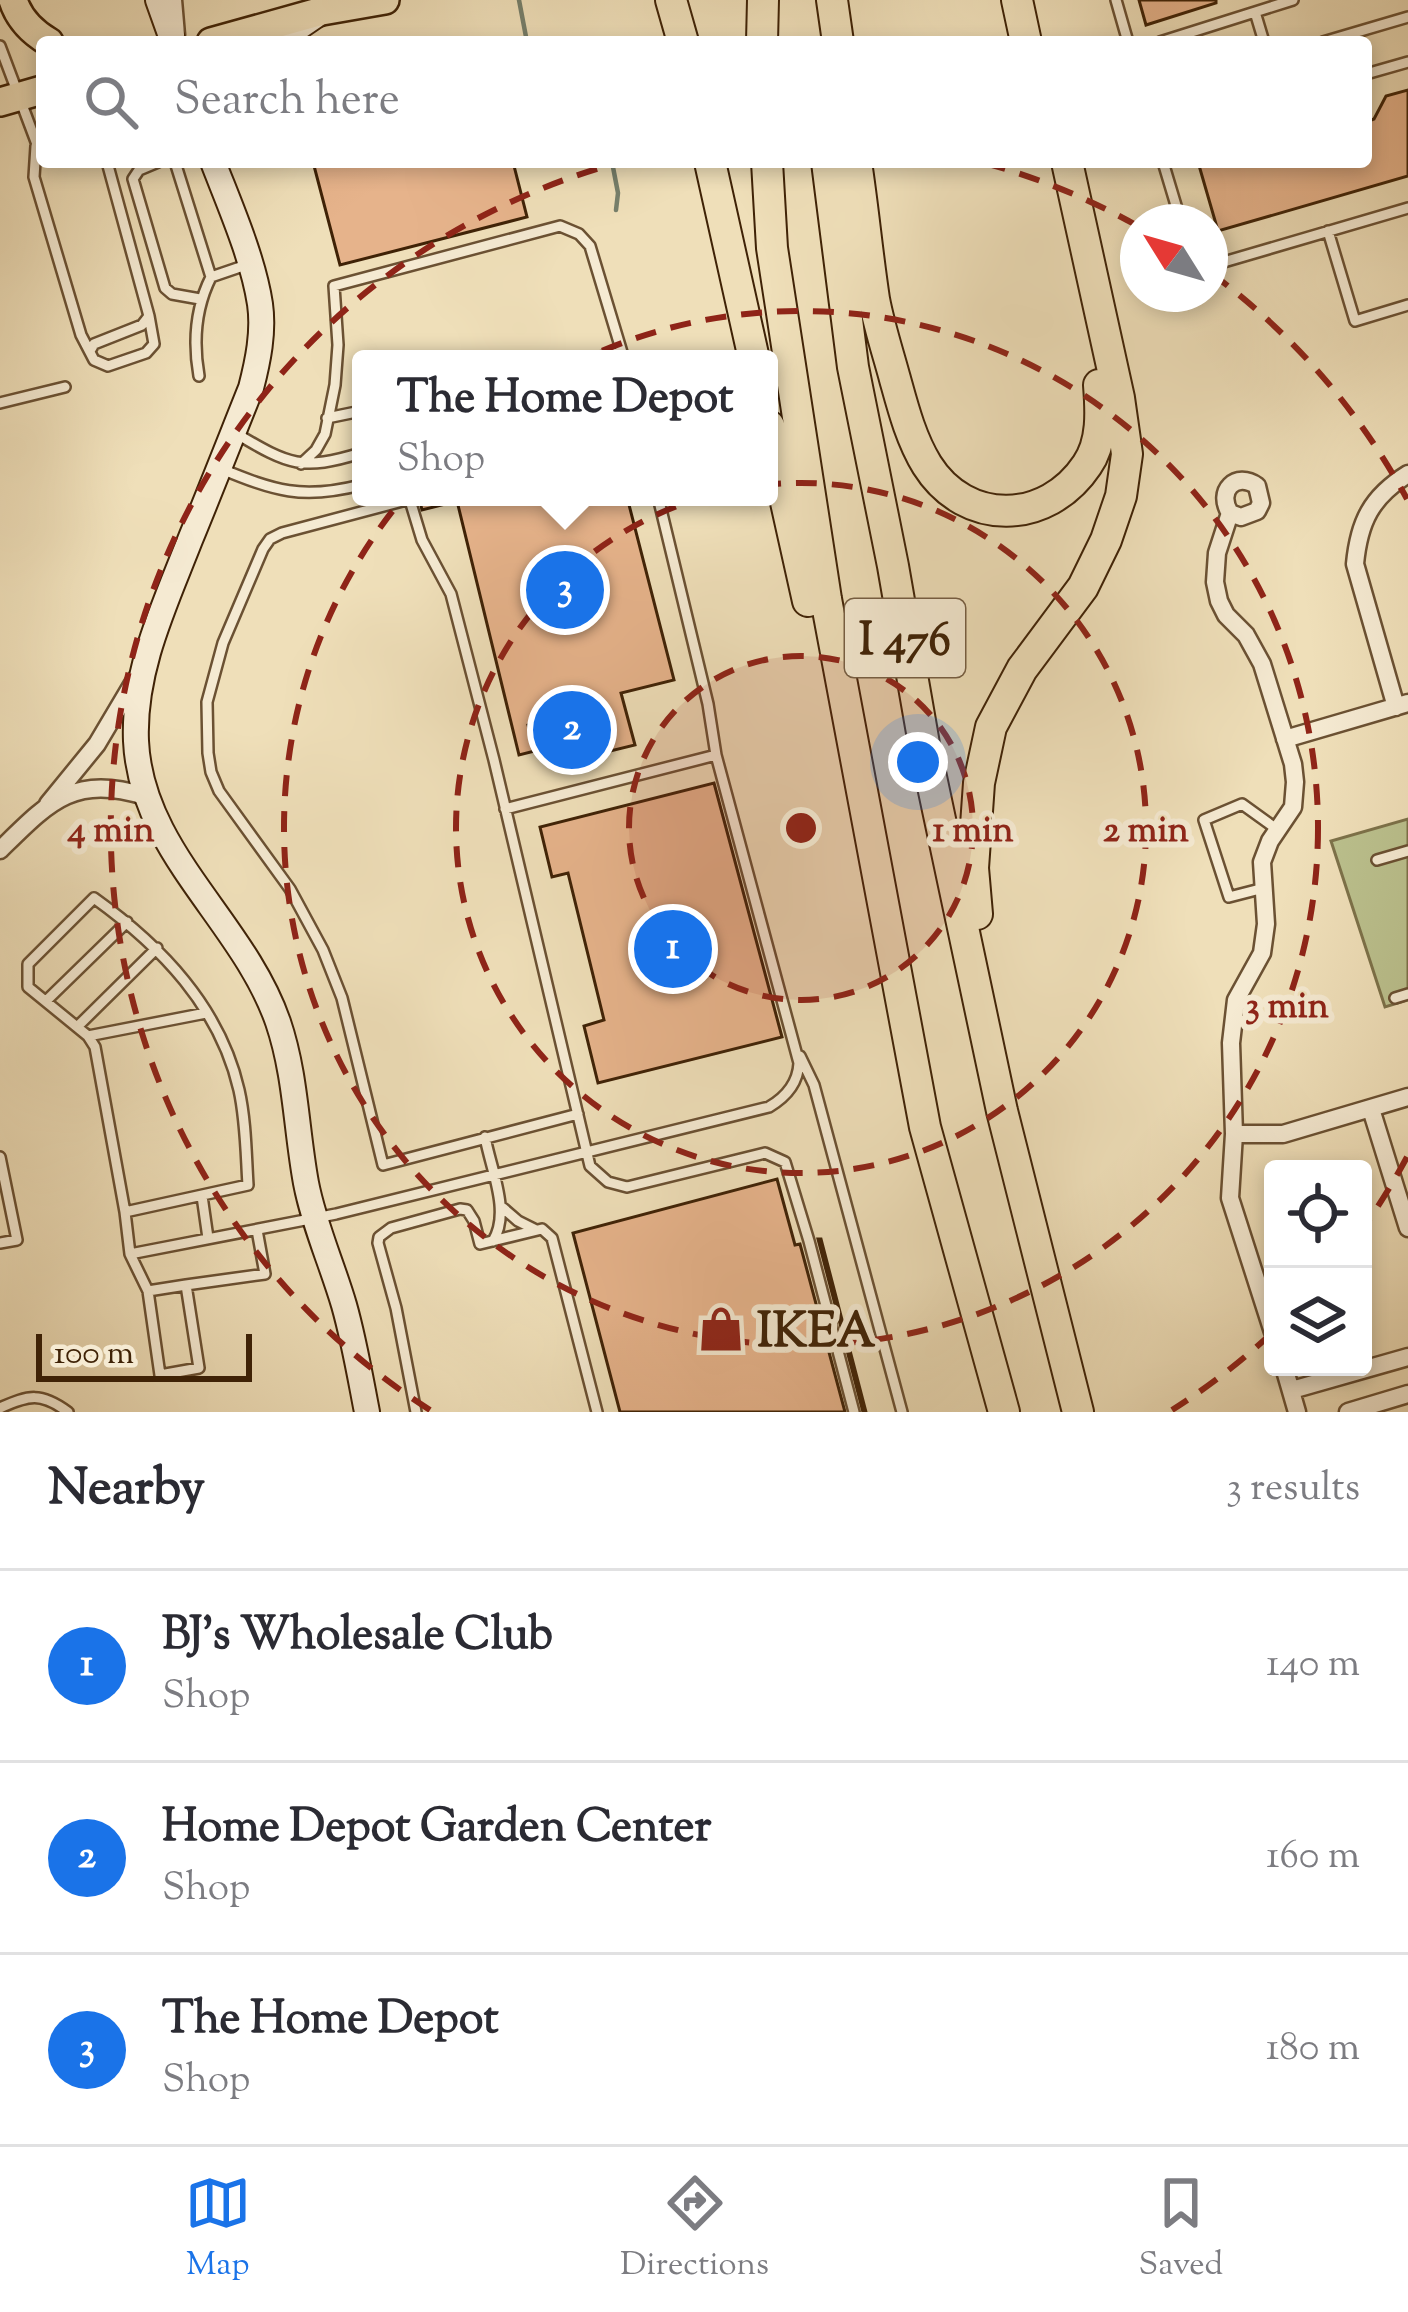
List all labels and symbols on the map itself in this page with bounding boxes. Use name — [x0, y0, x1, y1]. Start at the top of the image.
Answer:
north arrow — [1120, 204, 1228, 312]
pin: 3 — [526, 545, 604, 635]
road number: I 476 — [845, 599, 965, 677]
pin: 2 — [533, 685, 611, 775]
your location — [888, 732, 948, 792]
text: 4 min — [66, 806, 155, 858]
text: 1 min — [932, 806, 1014, 858]
text: 2 min — [1103, 806, 1190, 858]
centre of rings — [780, 807, 822, 849]
pin: 1 — [634, 904, 712, 994]
text: 3 min — [1245, 982, 1329, 1034]
place label: IKEA — [757, 1300, 875, 1369]
shop icon: IKEA — [696, 1304, 746, 1354]
scale bar — [36, 1328, 252, 1381]

